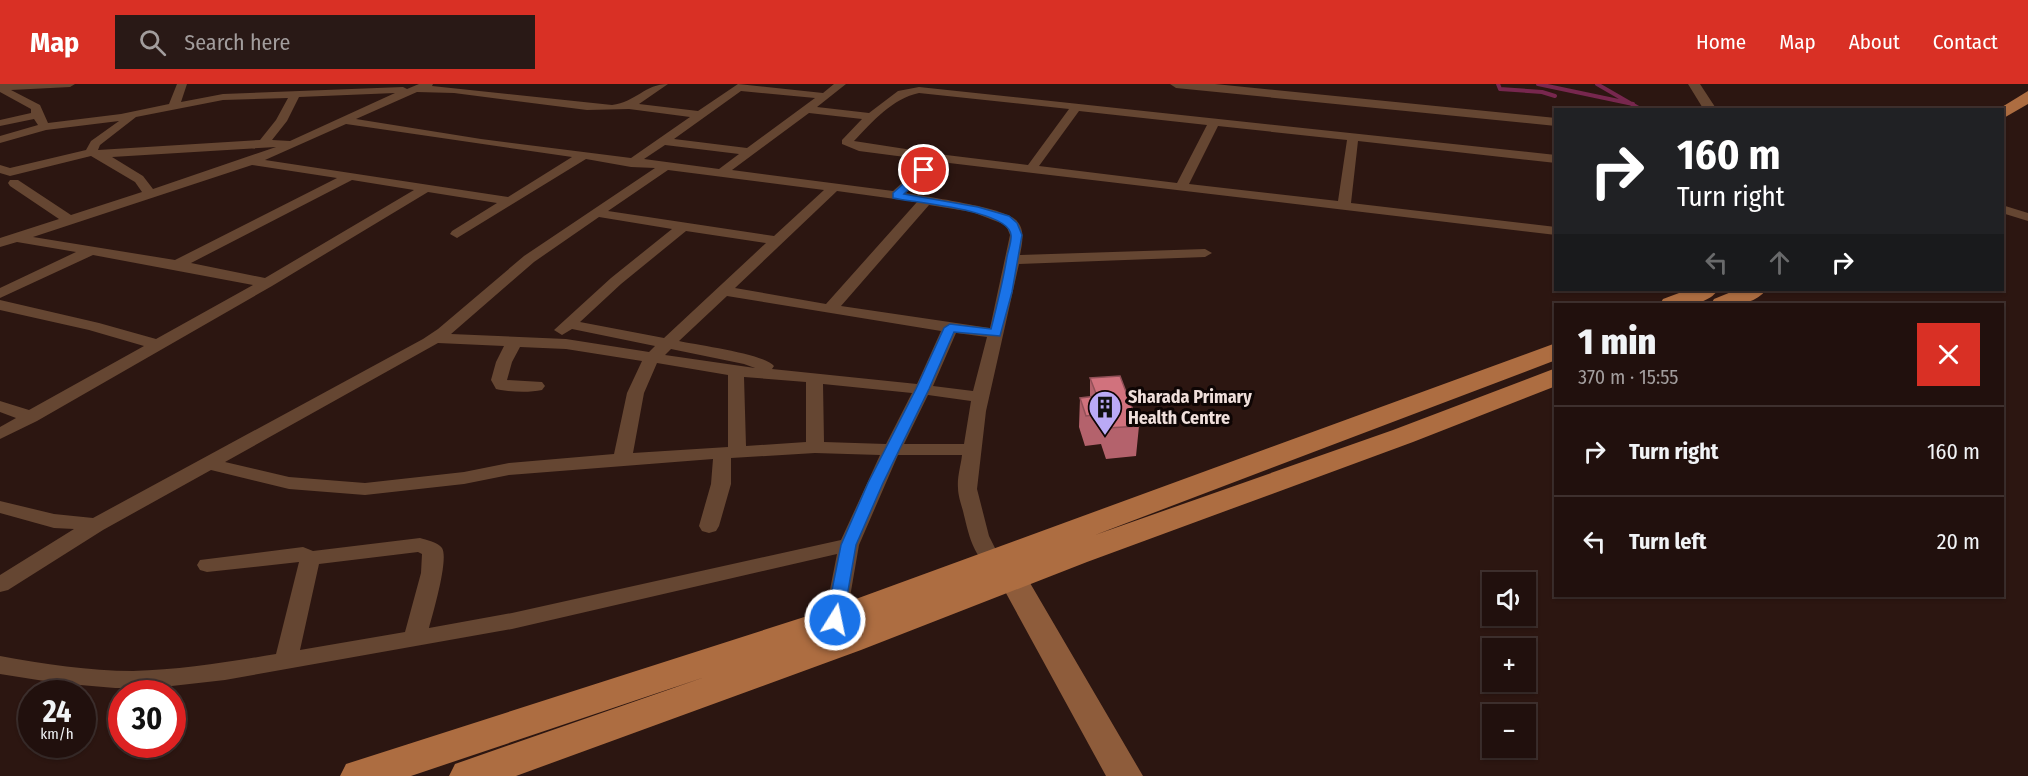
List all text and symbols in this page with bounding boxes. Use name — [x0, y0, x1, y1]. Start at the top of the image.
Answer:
search box — [115, 15, 535, 69]
text: Map — [30, 26, 79, 59]
icon: search — [136, 26, 169, 59]
text: Search here — [184, 29, 290, 56]
text: Home — [1696, 29, 1746, 55]
text: Map — [1779, 29, 1816, 55]
text: About — [1849, 29, 1900, 55]
text: Contact — [1933, 29, 1998, 55]
text: 160 m — [1677, 130, 1780, 180]
icon: right — [1578, 132, 1656, 210]
pin — [898, 144, 949, 195]
icon: arrive — [907, 153, 940, 186]
text: Turn right — [1677, 181, 1785, 213]
icon: left — [1700, 246, 1733, 279]
icon: ahead — [1763, 246, 1796, 279]
icon: right — [1826, 246, 1859, 279]
text: 1 min — [1578, 320, 1656, 364]
button: close — [1917, 323, 1980, 386]
text: 370 m · 15:55 — [1578, 365, 1679, 389]
place label: Sharada Primary Health Centre — [1128, 386, 1252, 429]
building icon: Sharada Primary Health Centre — [1087, 389, 1123, 436]
icon: right — [1578, 435, 1611, 468]
text: Turn right — [1629, 438, 1718, 465]
text: 160 m — [1927, 438, 1980, 465]
icon: left — [1578, 525, 1611, 558]
text: Turn left — [1629, 528, 1707, 555]
text: 20 m — [1937, 528, 1980, 555]
map controls — [1482, 572, 1536, 758]
button: sound — [1482, 572, 1536, 626]
position arrow — [803, 588, 867, 652]
button: + — [1482, 638, 1536, 692]
speed limit sign: 30 — [108, 680, 186, 758]
text: 24 — [43, 694, 71, 730]
button: − — [1482, 704, 1536, 758]
text: km/h — [40, 725, 74, 743]

